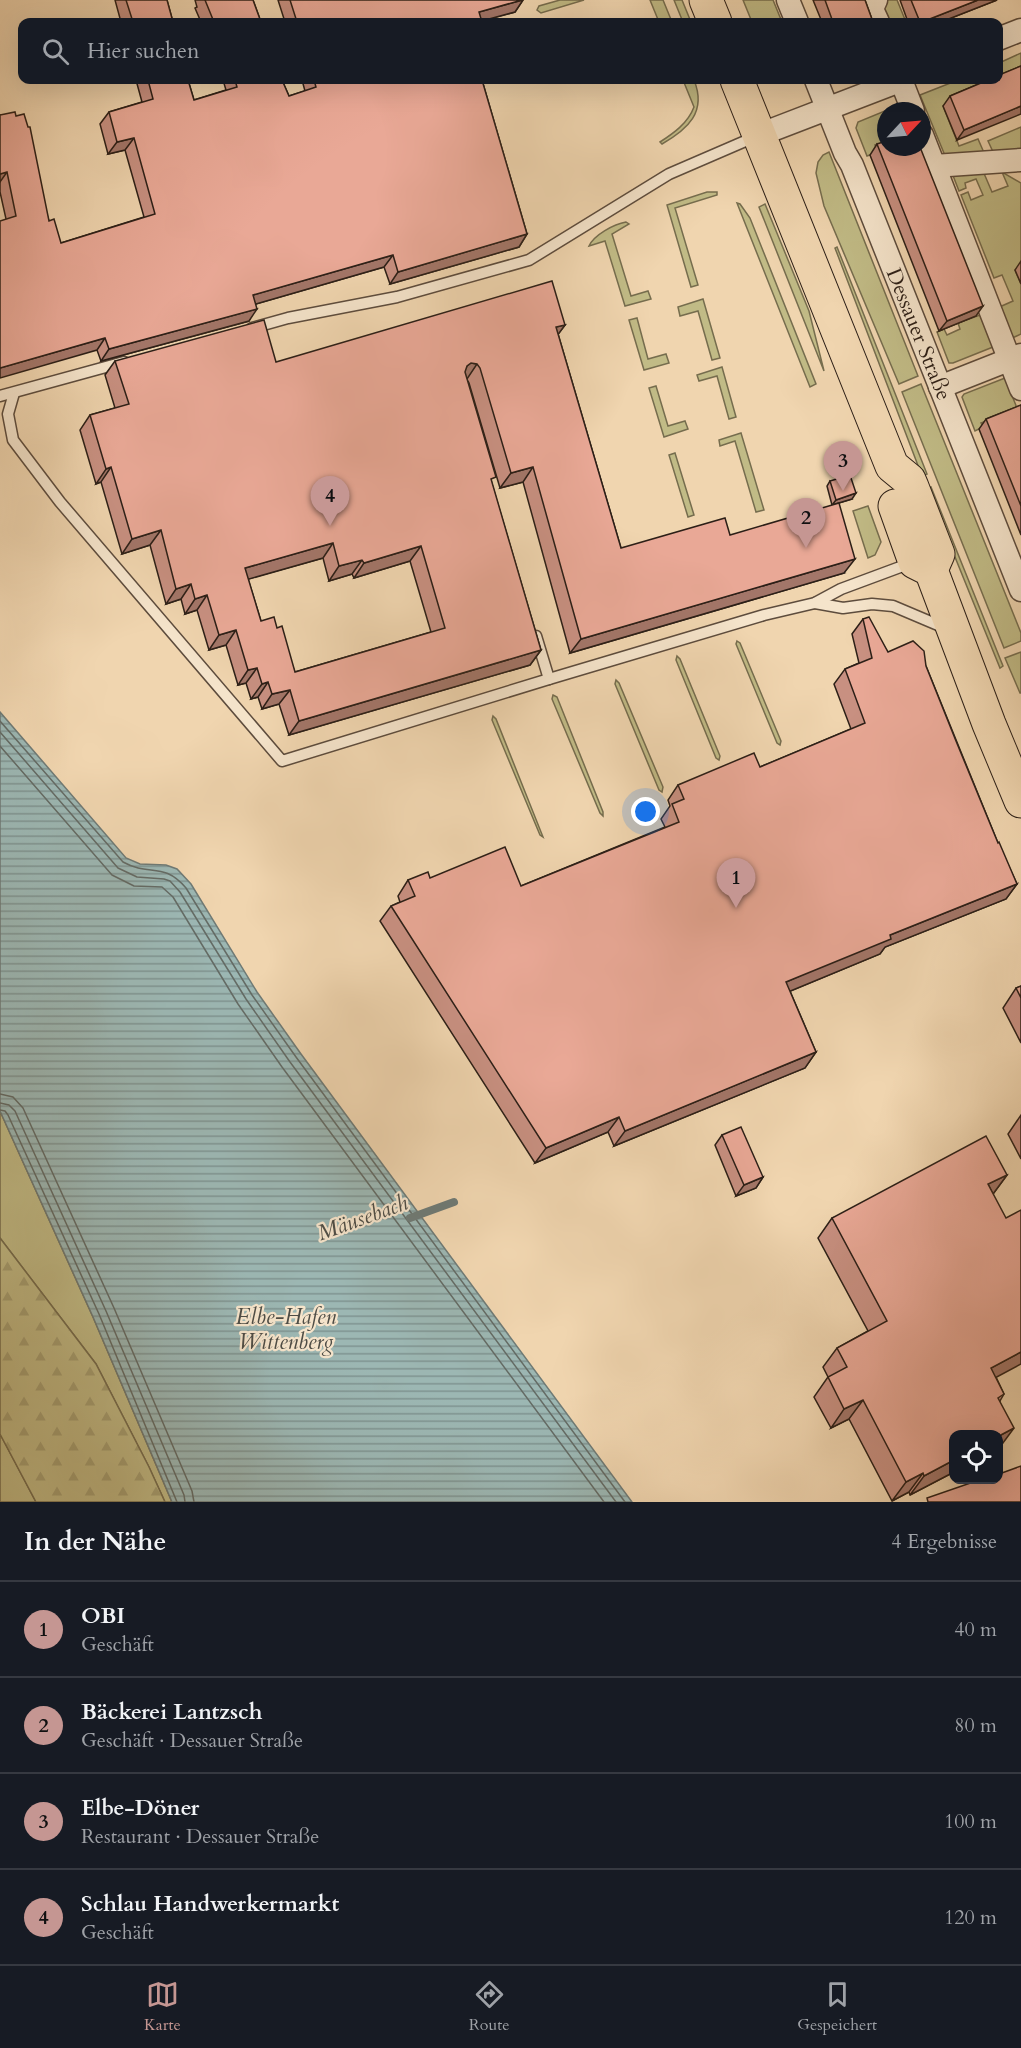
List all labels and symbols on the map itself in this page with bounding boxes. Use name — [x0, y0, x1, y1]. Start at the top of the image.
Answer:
north arrow — [877, 102, 931, 156]
street label: Dessauer Straße — [879, 264, 958, 405]
pin: 3 — [824, 442, 862, 491]
pin: 4 — [310, 476, 350, 526]
pin: 2 — [786, 498, 826, 548]
your location — [631, 797, 660, 826]
pin: 1 — [716, 858, 756, 908]
water label: Mäusebach — [313, 1188, 412, 1248]
water label: Elbe-Hafen Wittenberg — [236, 1302, 337, 1357]

